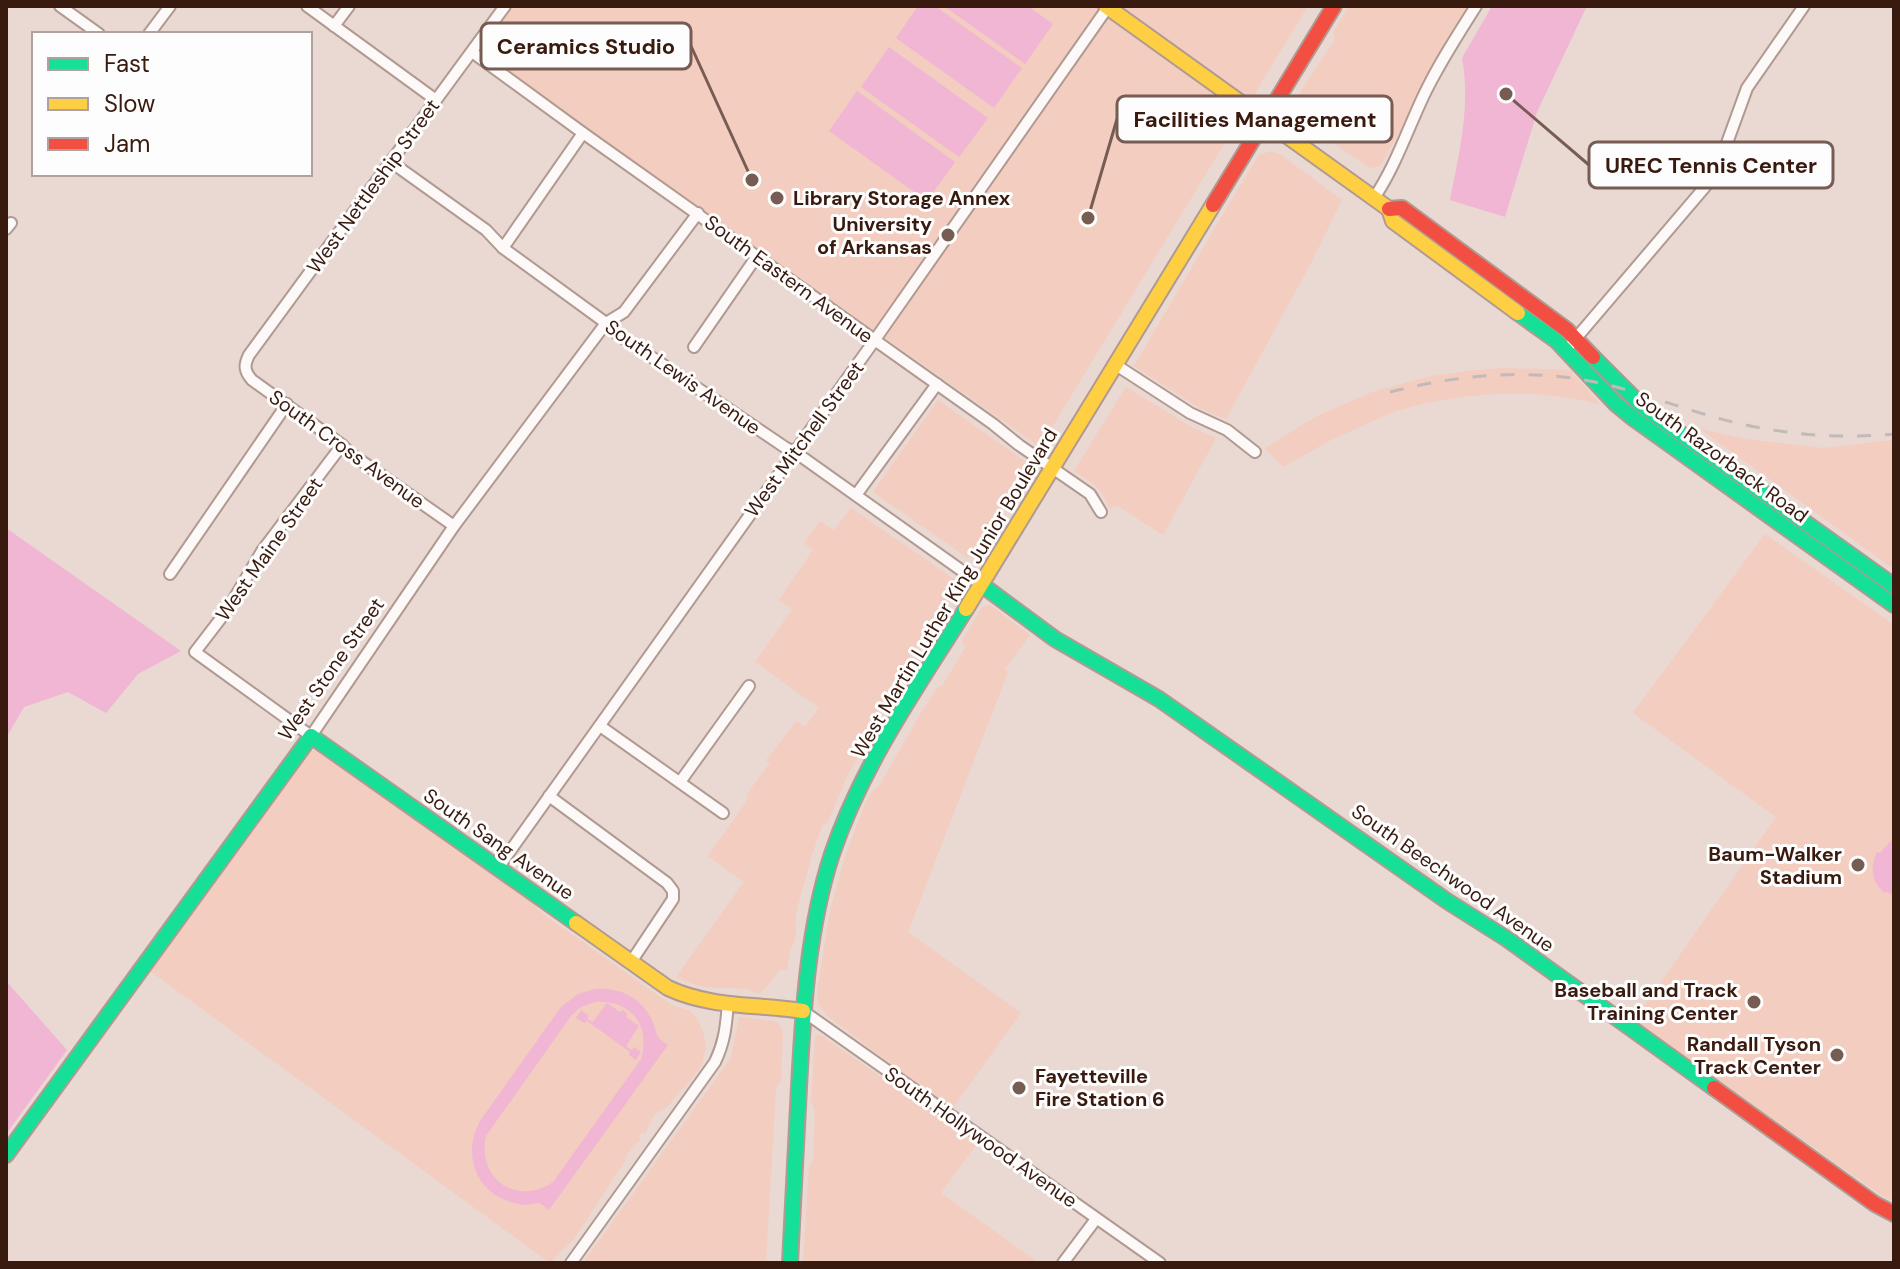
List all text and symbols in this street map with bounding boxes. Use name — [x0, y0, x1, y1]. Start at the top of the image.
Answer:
callout: Ceramics Studio — [481, 23, 691, 69]
legend — [32, 32, 312, 176]
text: Ceramics Studio — [497, 32, 675, 61]
text: Fast — [104, 48, 150, 79]
text: Slow — [104, 88, 155, 119]
street label: West Nettleship Street — [301, 93, 445, 278]
callout: Facilities Management — [1117, 96, 1392, 142]
text: Facilities Management — [1134, 105, 1376, 134]
text: Jam — [104, 128, 150, 159]
callout: UREC Tennis Center — [1589, 142, 1833, 188]
text: UREC Tennis Center — [1605, 151, 1817, 180]
place label: Library Storage Annex — [793, 185, 1011, 211]
marker: Library Storage Annex — [768, 189, 786, 207]
street label: South Eastern Avenue — [699, 209, 879, 349]
place label: University of Arkansas — [817, 211, 932, 260]
marker: University of Arkansas — [939, 226, 957, 244]
street label: South Lewis Avenue — [600, 314, 766, 440]
street label: West Mitchell Street — [739, 356, 870, 522]
street label: South Cross Avenue — [264, 384, 430, 514]
street label: South Razorback Road — [1631, 386, 1813, 528]
street label: West Martin Luther King Junior Boulevard — [845, 423, 1063, 763]
street label: West Maine Street — [210, 472, 328, 626]
street label: West Stone Street — [272, 592, 390, 745]
street label: South Sang Avenue — [419, 782, 579, 906]
street label: South Beechwood Avenue — [1347, 798, 1559, 958]
place label: Baum-Walker Stadium — [1708, 841, 1842, 890]
marker: Baum-Walker Stadium — [1849, 856, 1867, 874]
place label: Baseball and Track Training Center — [1554, 977, 1738, 1026]
marker: Baseball and Track Training Center — [1745, 993, 1763, 1011]
place label: Randall Tyson Track Center — [1687, 1031, 1821, 1080]
marker: Randall Tyson Track Center — [1828, 1046, 1846, 1064]
street label: South Hollywood Avenue — [880, 1061, 1082, 1213]
place label: Fayetteville Fire Station 6 — [1035, 1063, 1165, 1112]
marker: Fayetteville Fire Station 6 — [1010, 1079, 1028, 1097]

